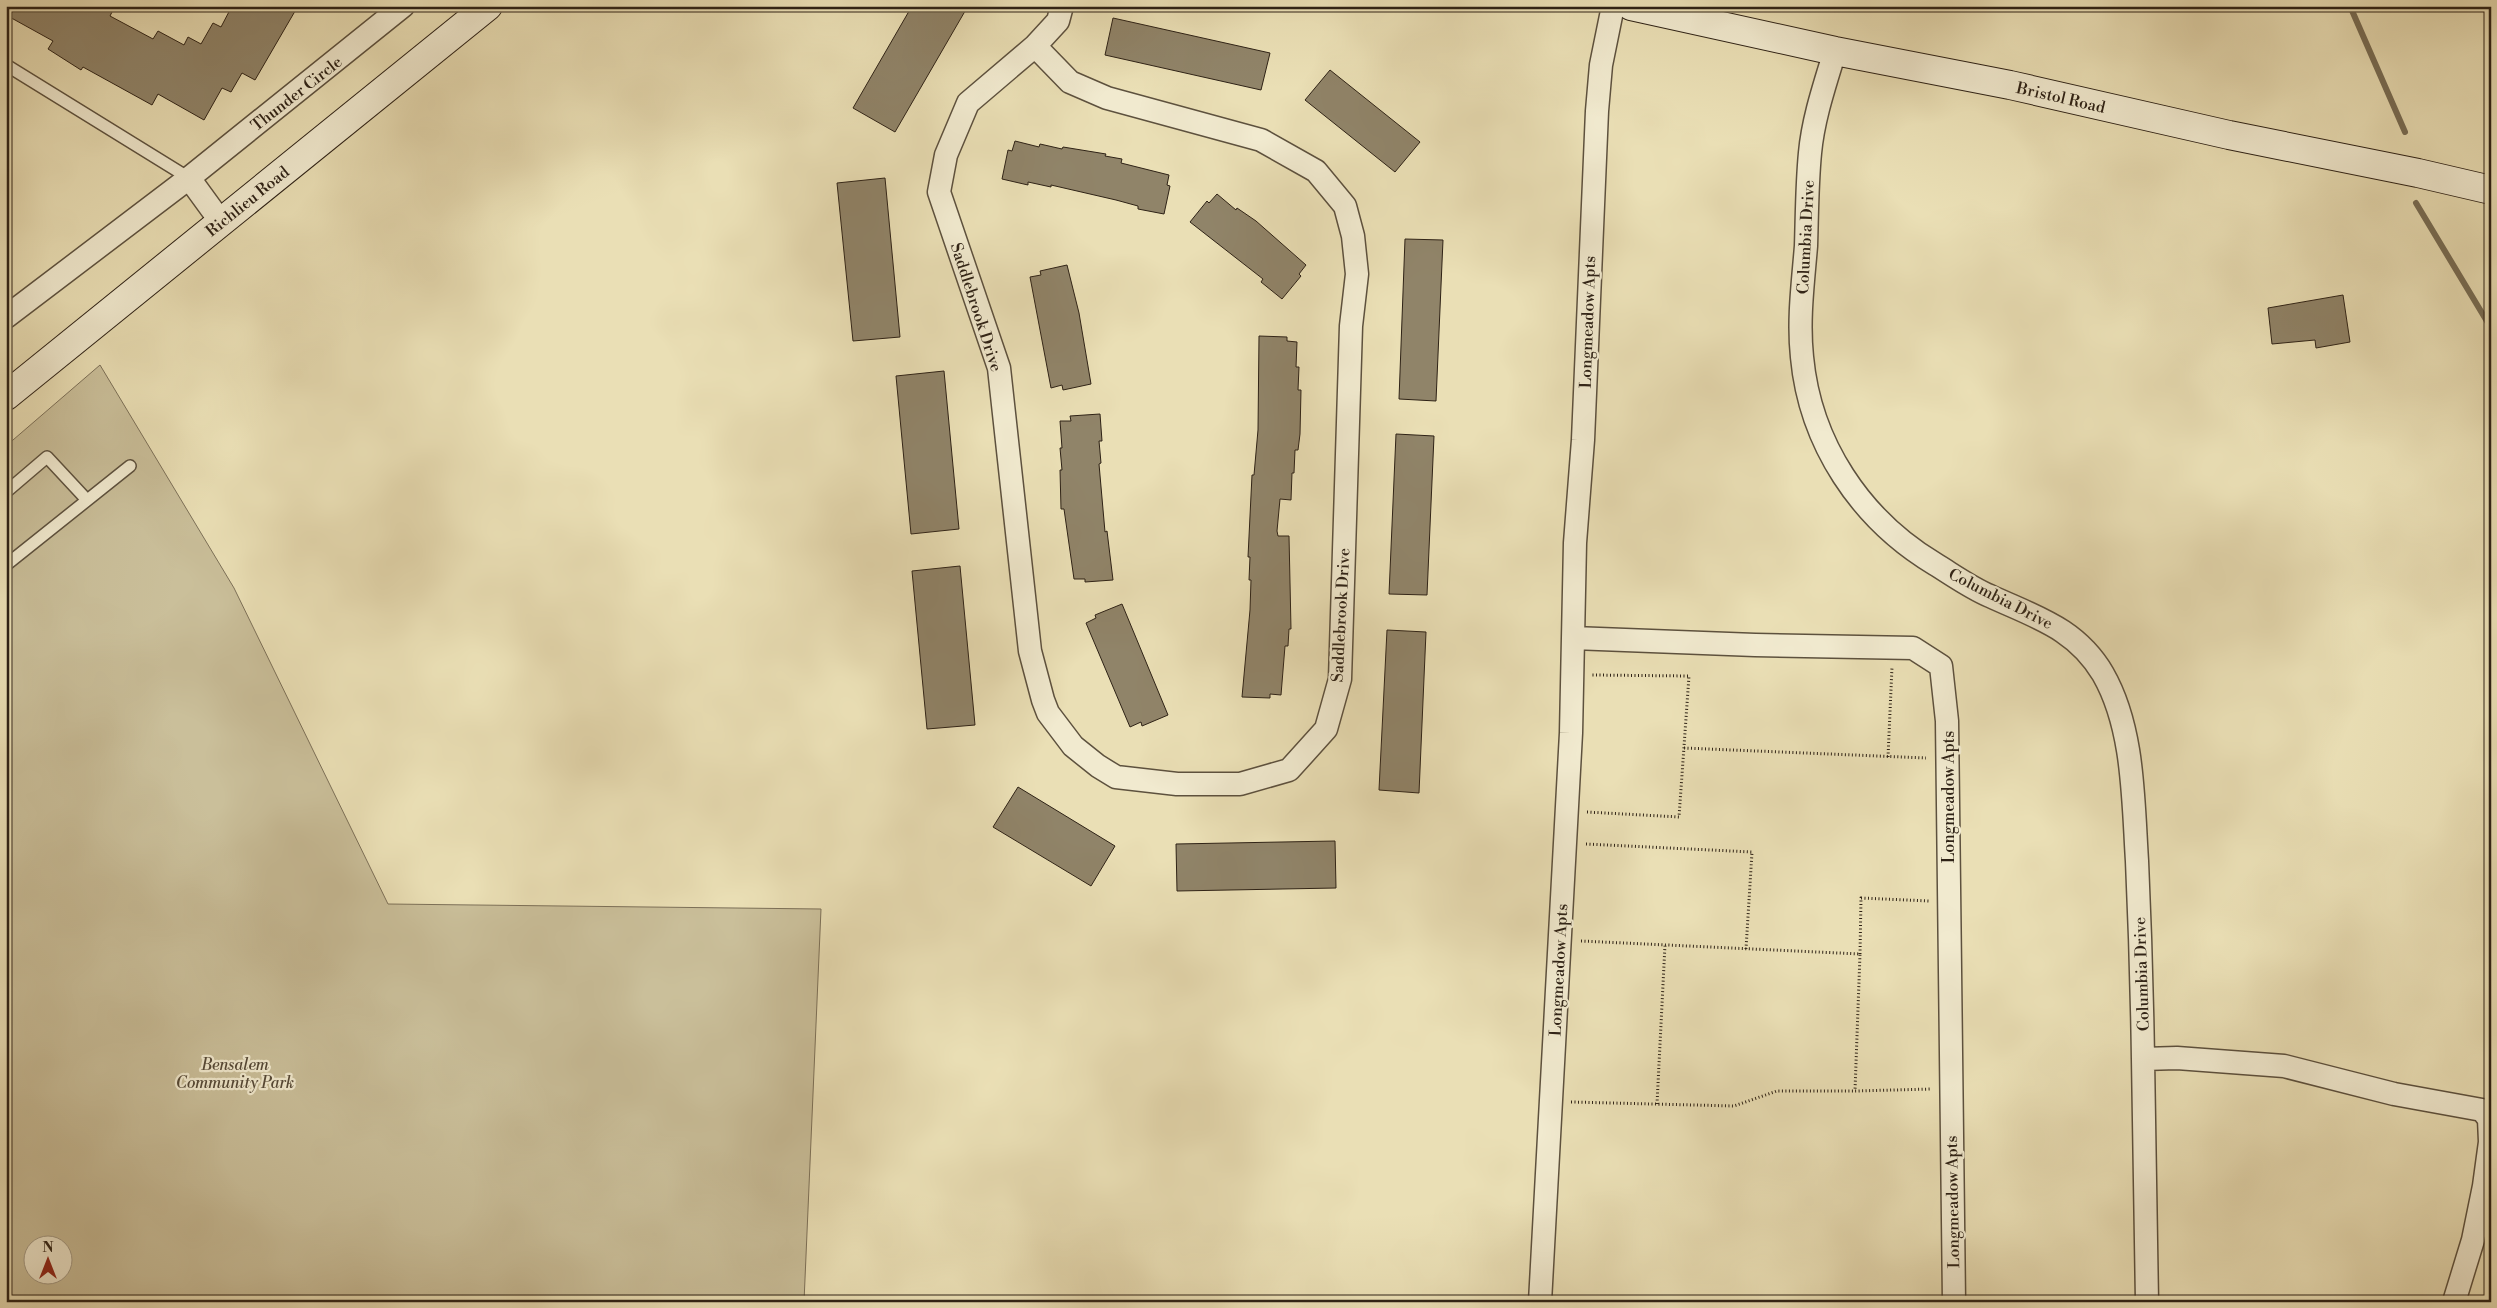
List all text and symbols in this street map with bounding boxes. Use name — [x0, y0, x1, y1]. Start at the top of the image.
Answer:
street label: Thunder Circle — [247, 52, 346, 136]
street label: Bristol Road — [2013, 78, 2107, 118]
street label: Richlieu Road — [202, 162, 293, 241]
street label: Columbia Drive — [1793, 179, 1819, 295]
street label: Saddlebrook Drive — [946, 240, 1006, 374]
street label: Longmeadow Apts — [1576, 255, 1600, 389]
street label: Saddlebrook Drive — [1327, 547, 1355, 683]
street label: Columbia Drive — [1945, 564, 2056, 634]
street label: Longmeadow Apts — [1939, 731, 1959, 863]
street label: Longmeadow Apts — [1546, 903, 1572, 1037]
street label: Columbia Drive — [2130, 916, 2154, 1031]
park label: Bensalem Community Park — [176, 1055, 294, 1093]
street label: Longmeadow Apts — [1942, 1136, 1964, 1268]
north arrow — [22, 1236, 72, 1286]
text: N — [42, 1239, 54, 1257]

